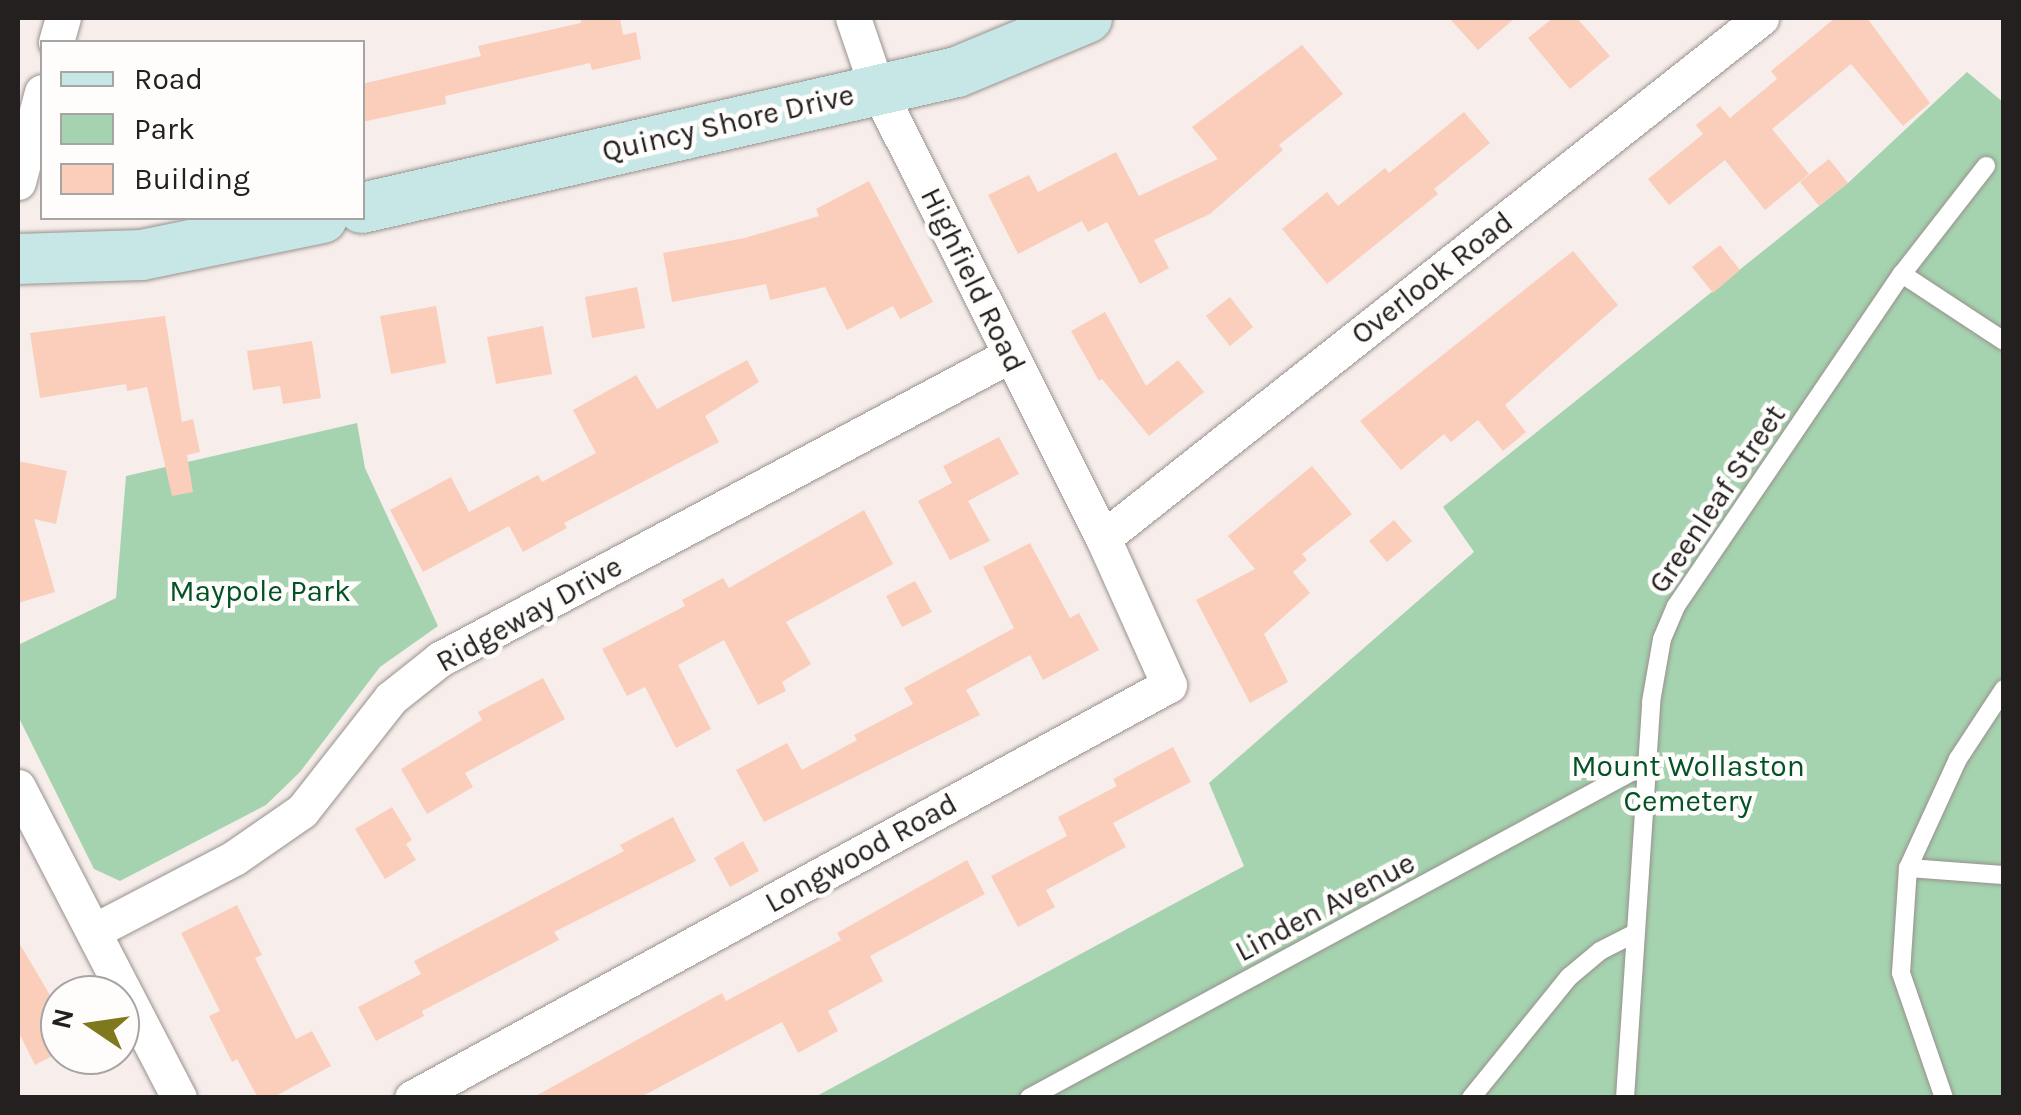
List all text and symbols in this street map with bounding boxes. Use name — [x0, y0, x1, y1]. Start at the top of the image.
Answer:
legend — [40, 40, 365, 220]
text: Road — [134, 61, 203, 97]
street label: Quincy Shore Drive — [599, 77, 857, 169]
text: Park — [134, 111, 195, 147]
text: Building — [134, 161, 250, 197]
street label: Highfield Road — [913, 182, 1033, 378]
street label: Overlook Road — [1344, 204, 1520, 352]
street label: Greenleaf Street — [1641, 398, 1793, 600]
street label: Ridgeway Drive — [430, 548, 628, 680]
park label: Maypole Park — [169, 573, 351, 609]
park label: Mount Wollaston Cemetery — [1571, 748, 1805, 818]
street label: Longwood Road — [759, 785, 963, 921]
street label: Linden Avenue — [1229, 845, 1421, 969]
north arrow — [40, 975, 140, 1075]
text: N — [44, 1005, 81, 1032]

